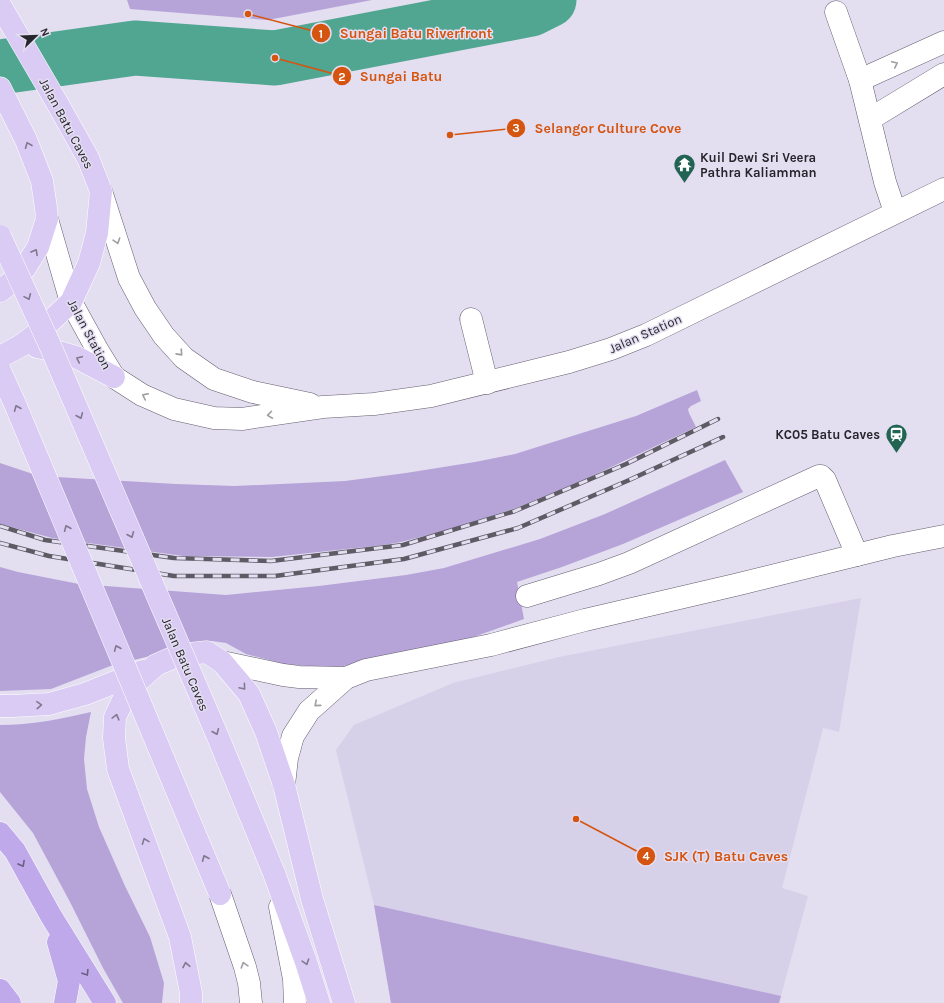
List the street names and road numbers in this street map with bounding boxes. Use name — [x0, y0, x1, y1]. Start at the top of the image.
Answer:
street label: Jalan Batu Caves — [36, 75, 97, 171]
street label: Jalan Station — [65, 296, 114, 372]
street label: Jalan Station — [607, 311, 684, 356]
street label: Jalan Batu Caves — [159, 615, 212, 713]

